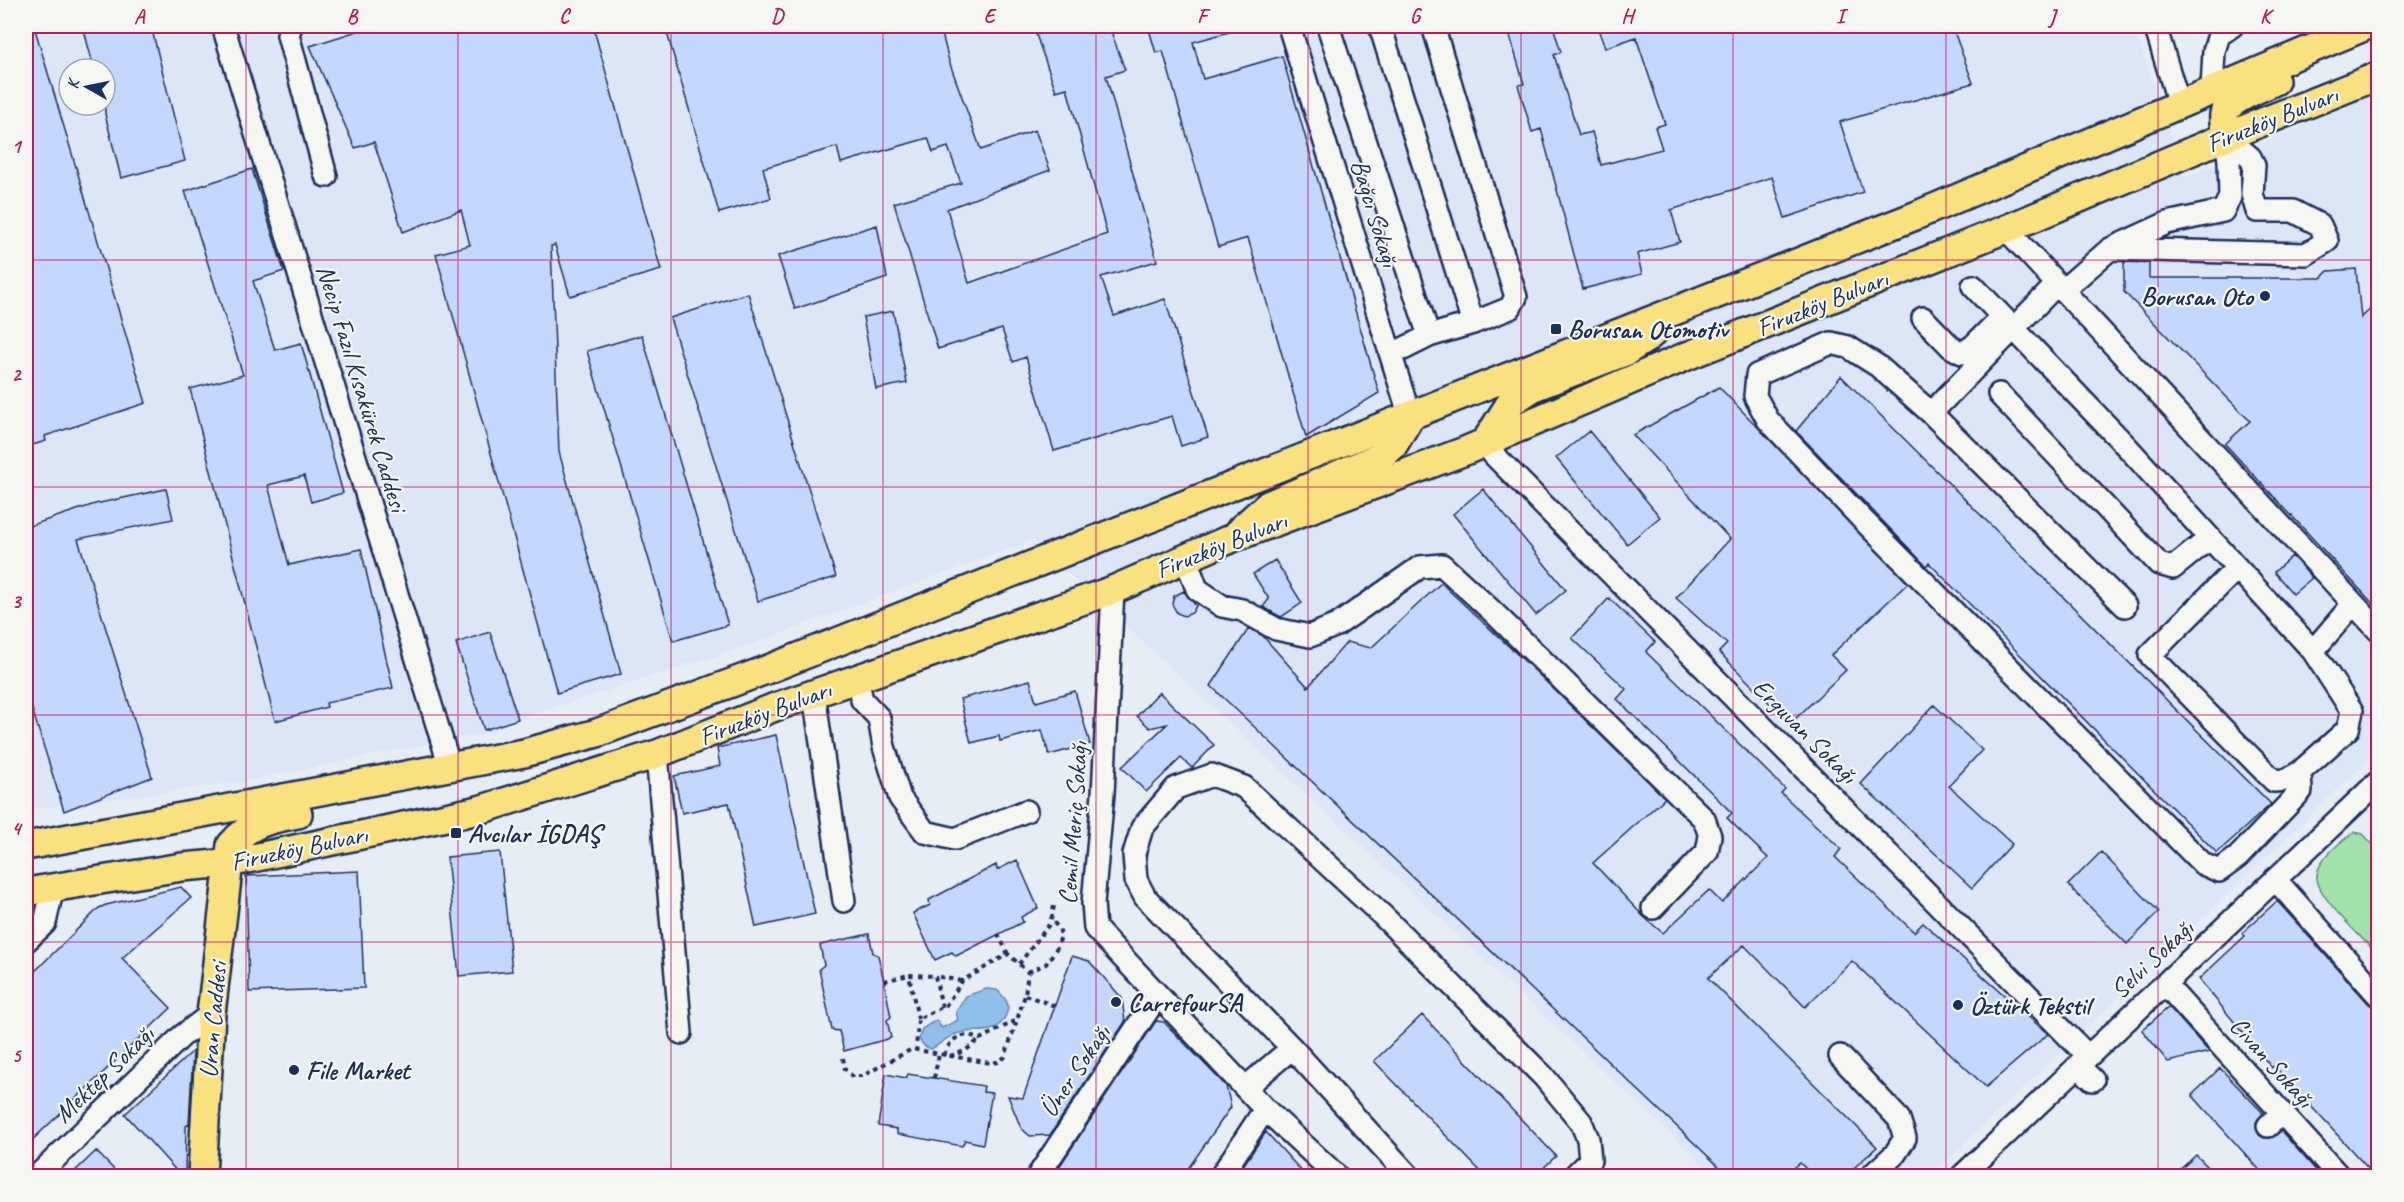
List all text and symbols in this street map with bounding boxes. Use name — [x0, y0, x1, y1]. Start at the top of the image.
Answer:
text: A — [134, 4, 146, 29]
text: B — [347, 4, 359, 29]
text: C — [559, 4, 571, 29]
text: D — [771, 4, 785, 29]
text: E — [984, 4, 998, 29]
text: F — [1197, 4, 1211, 29]
text: G — [1410, 4, 1423, 29]
text: H — [1621, 4, 1636, 29]
text: I — [1836, 4, 1849, 29]
text: J — [2047, 4, 2059, 29]
text: K — [2260, 4, 2274, 29]
north arrow — [57, 57, 117, 117]
text: K — [63, 75, 84, 90]
street label: Firuzköy Bulvarı — [2202, 77, 2344, 160]
text: 1 — [12, 134, 23, 159]
street label: Bağcı Sokağı — [1343, 156, 1407, 272]
street label: Necip Fazıl Kısakürek Caddesi — [309, 261, 416, 518]
street label: Firuzköy Bulvarı — [1752, 261, 1894, 344]
place label: Borusan Oto — [2141, 280, 2255, 313]
marker: Borusan Oto — [2258, 289, 2272, 303]
place label: Borusan Otomotiv — [1568, 313, 1730, 346]
marker: Borusan Otomotiv — [1549, 322, 1563, 336]
text: 2 — [12, 362, 23, 387]
street label: Firuzköy Bulvarı — [1151, 503, 1293, 586]
text: 3 — [12, 589, 23, 614]
street label: Erguvan Sokağı — [1745, 671, 1865, 791]
street label: Firuzköy Bulvarı — [694, 672, 837, 753]
street label: Cemil Meriç Sokağı — [1051, 739, 1095, 906]
text: 4 — [12, 816, 24, 841]
street label: Firuzköy Bulvarı — [228, 817, 371, 879]
place label: Avcılar İGDAŞ — [468, 817, 606, 850]
marker: Avcılar İGDAŞ — [449, 826, 463, 840]
street label: Selvi Sokağı — [2104, 911, 2201, 1006]
street label: Uran Caddesi — [191, 957, 235, 1080]
place label: CarrefourSA — [1128, 986, 1243, 1019]
place label: Öztürk Tekstil — [1970, 989, 2095, 1022]
marker: CarrefourSA — [1109, 995, 1123, 1009]
marker: Öztürk Tekstil — [1951, 998, 1965, 1012]
street label: Civan Sokağı — [2223, 1010, 2322, 1115]
street label: Mektep Sokağı — [47, 1017, 162, 1130]
street label: Üner Sokağı — [1032, 1018, 1119, 1123]
text: 5 — [12, 1043, 23, 1068]
place label: File Market — [306, 1054, 412, 1087]
marker: File Market — [287, 1063, 301, 1077]

